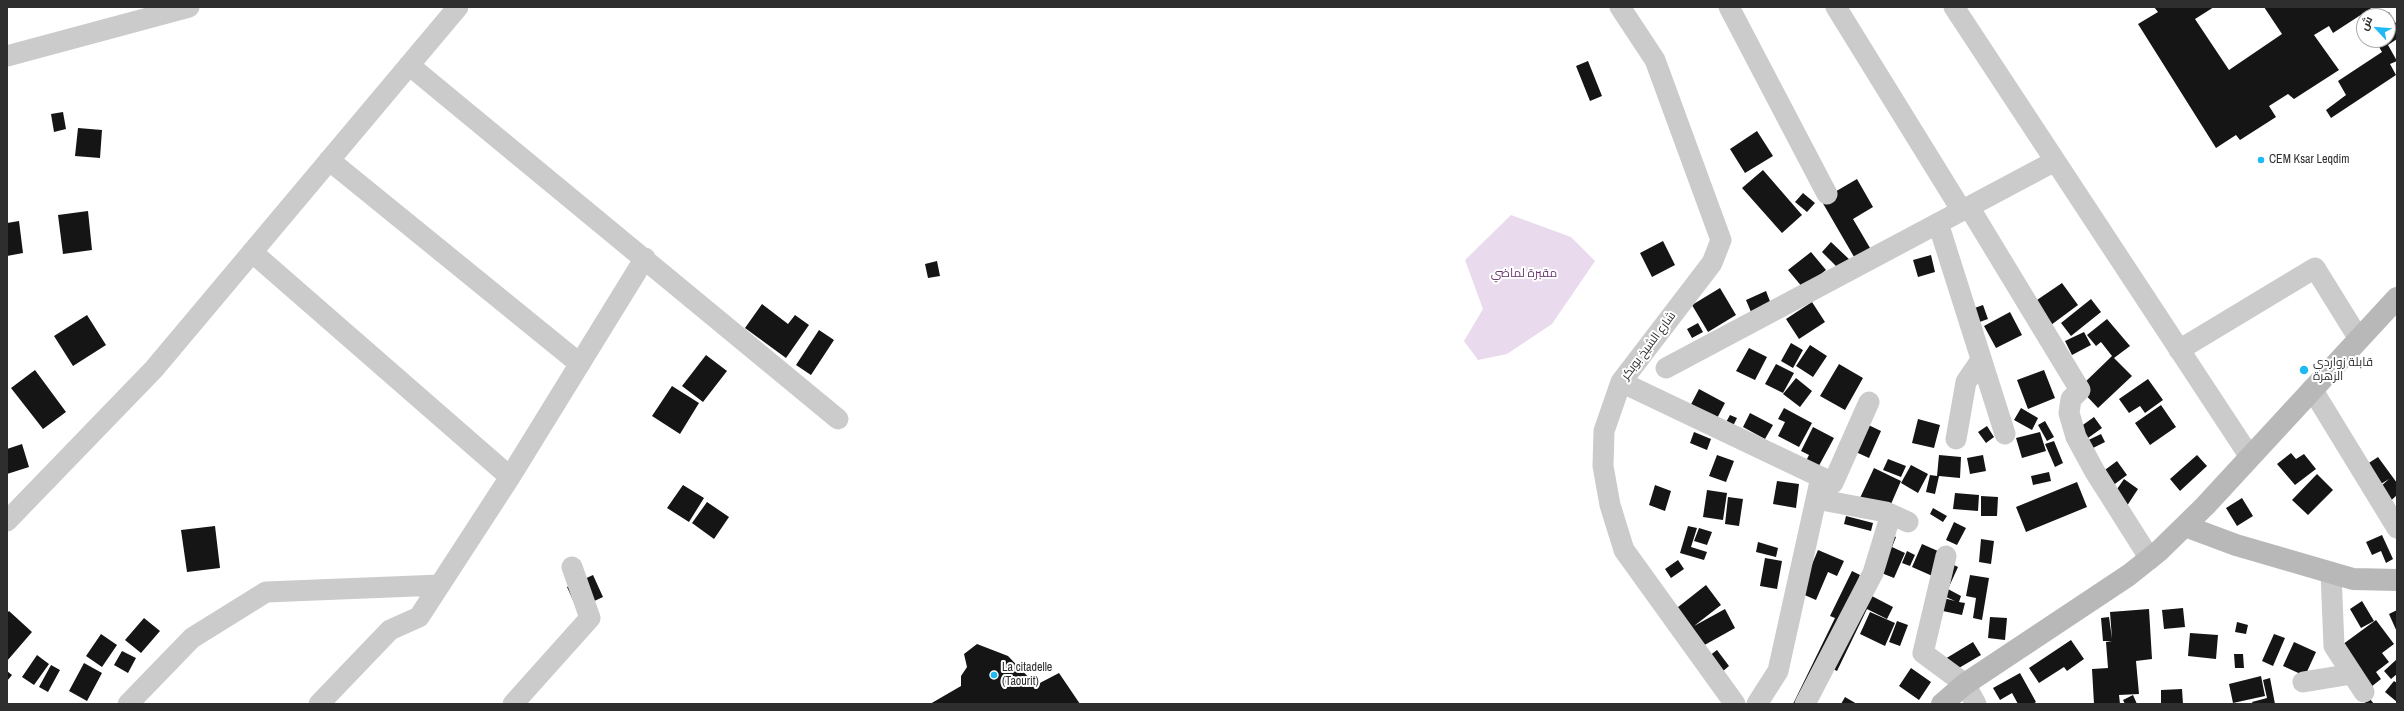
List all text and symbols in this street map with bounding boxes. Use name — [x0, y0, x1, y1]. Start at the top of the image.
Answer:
north arrow — [2356, 8, 2396, 48]
text: ش — [2357, 14, 2376, 33]
place label: CEM Ksar Leqdim — [2269, 153, 2349, 167]
marker: CEM Ksar Leqdim — [2256, 155, 2266, 165]
park label: مقبرة لماضي — [1491, 267, 1557, 281]
street label: شارع الشيخ بوبكر — [1619, 309, 1679, 383]
place label: قابلة زواردي الزهرة — [2313, 356, 2373, 384]
marker: قابلة زواردي الزهرة — [2298, 364, 2310, 376]
place label: La citadelle (Taourit) — [1002, 661, 1052, 689]
marker: La citadelle (Taourit) — [989, 670, 999, 680]

